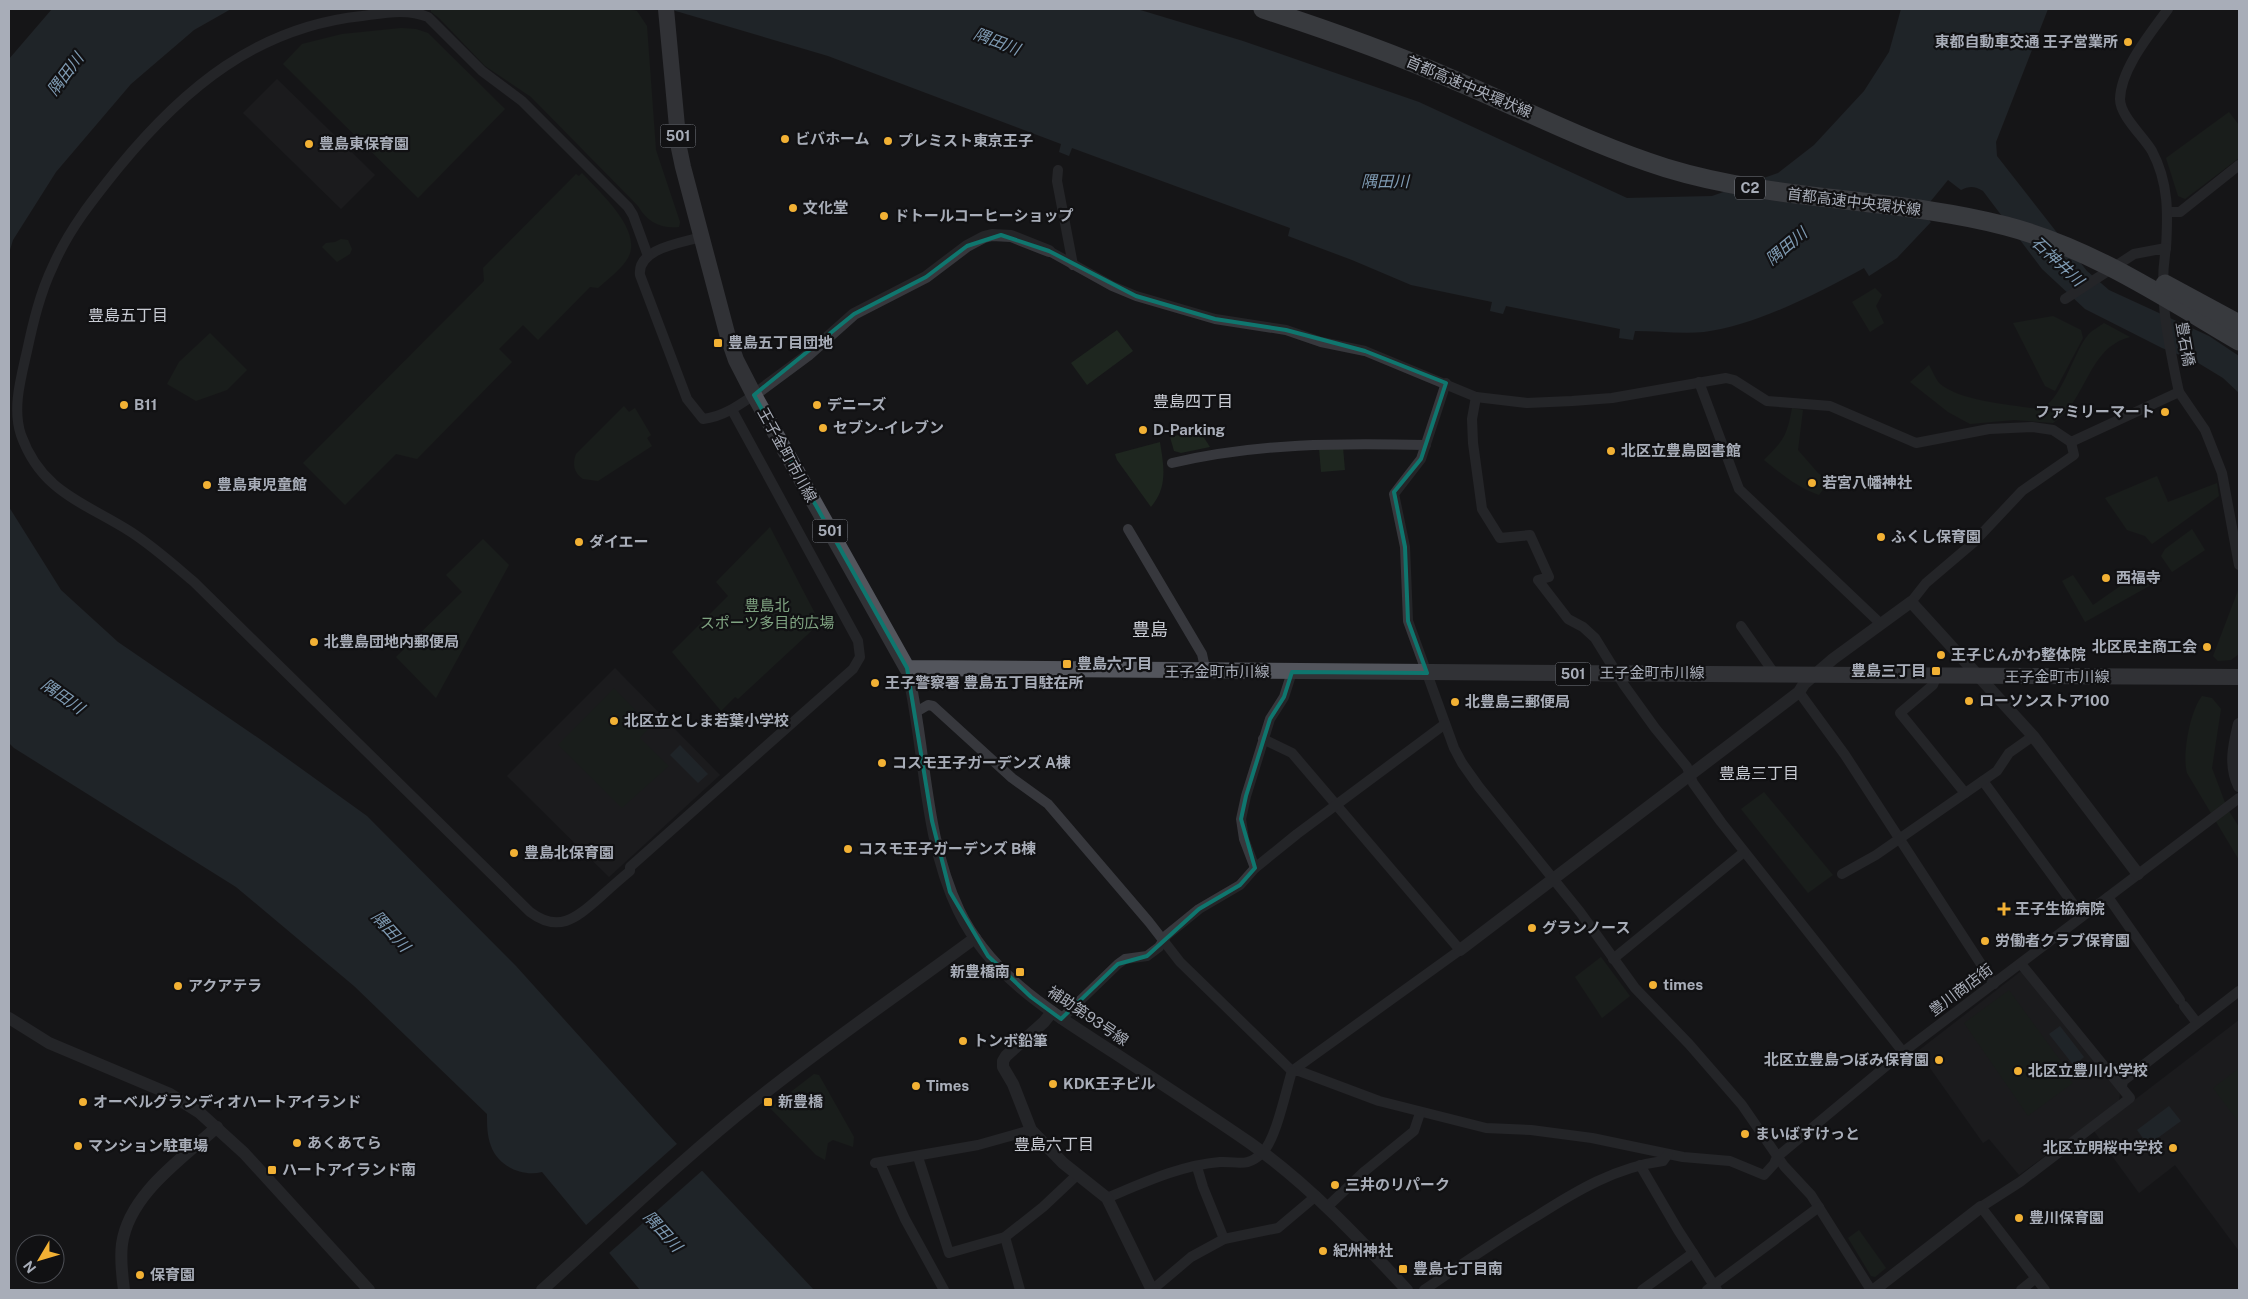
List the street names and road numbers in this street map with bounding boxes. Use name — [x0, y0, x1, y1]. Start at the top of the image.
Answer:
street label: 首都高速中央環状線 — [1404, 52, 1535, 121]
road number: 501 — [660, 124, 696, 148]
road number: C2 — [1735, 177, 1765, 200]
street label: 首都高速中央環状線 — [1786, 185, 1922, 218]
street label: 豊石橋 — [2173, 320, 2198, 368]
street label: 王子金町市川線 — [755, 405, 820, 505]
road number: 501 — [812, 520, 848, 542]
road number: 501 — [1556, 662, 1590, 686]
street label: 王子金町市川線 — [1164, 663, 1270, 680]
street label: 王子金町市川線 — [1599, 664, 1705, 681]
street label: 王子金町市川線 — [2004, 668, 2110, 685]
street label: 豊川商店街 — [1926, 960, 1996, 1019]
street label: 補助第93号線 — [1045, 982, 1132, 1049]

